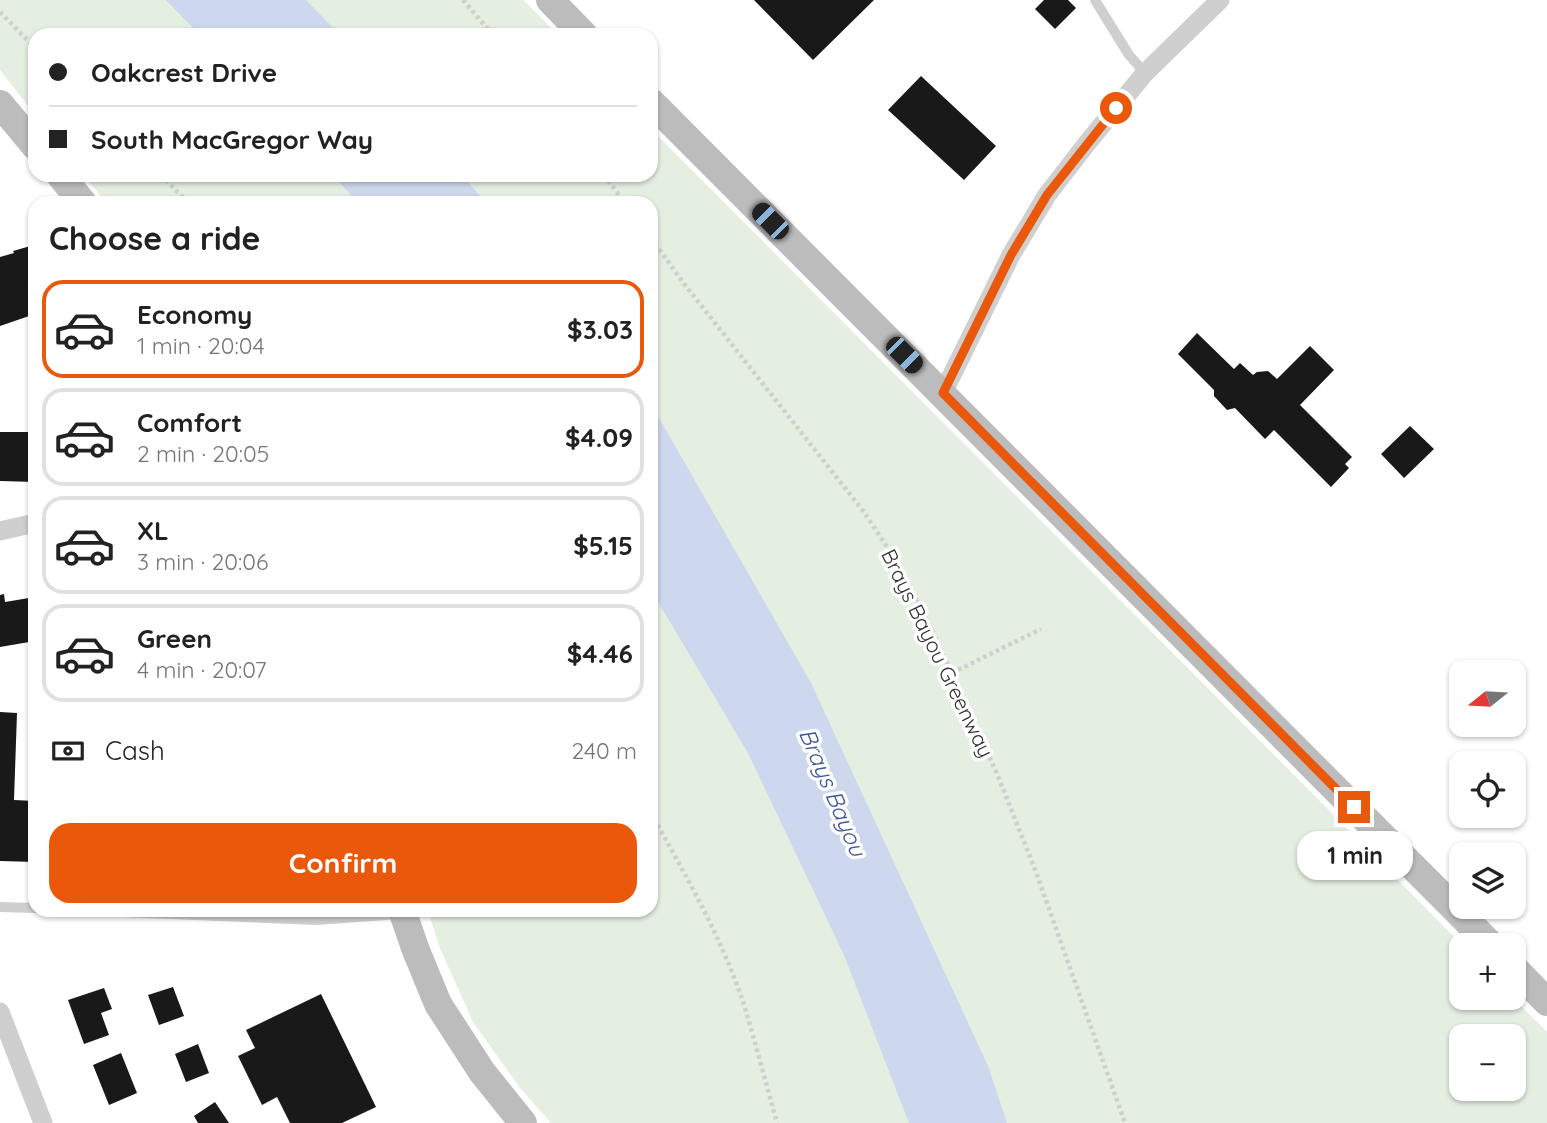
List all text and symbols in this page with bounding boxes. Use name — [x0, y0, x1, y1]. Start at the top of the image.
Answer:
text: Oakcrest Drive — [91, 56, 277, 89]
route start — [1100, 92, 1132, 124]
text: South MacGregor Way — [91, 123, 373, 156]
car — [748, 199, 793, 243]
text: Choose a ride — [49, 218, 261, 258]
icon: car — [53, 298, 116, 361]
text: Economy — [137, 298, 252, 331]
text: $3.03 — [567, 313, 633, 346]
text: 1 min · 20:04 — [137, 331, 265, 360]
car — [882, 333, 927, 377]
icon: car — [53, 406, 116, 469]
text: Comfort — [137, 406, 242, 439]
text: $4.09 — [565, 421, 633, 454]
text: 2 min · 20:05 — [137, 439, 269, 468]
icon: car — [53, 514, 116, 577]
text: XL — [137, 514, 169, 547]
text: $5.15 — [573, 529, 633, 562]
street label: Brays Bayou Greenway — [876, 545, 1000, 761]
text: 3 min · 20:06 — [137, 547, 268, 576]
icon: car — [53, 622, 116, 685]
text: Green — [137, 622, 212, 655]
text: $4.46 — [567, 637, 633, 670]
text: 4 min · 20:07 — [137, 655, 267, 684]
north arrow — [1449, 660, 1526, 737]
map controls — [1449, 660, 1526, 1101]
water label: Brays Bayou — [793, 724, 874, 862]
icon: cash — [49, 732, 87, 770]
text: Cash — [105, 734, 165, 767]
text: 240 m — [572, 736, 637, 765]
button: locate — [1449, 751, 1526, 828]
route end — [1338, 791, 1370, 823]
button: Confirm — [49, 823, 637, 903]
callout: 1 min — [1296, 832, 1412, 880]
text: 1 min — [1327, 841, 1383, 870]
button: layers — [1449, 842, 1526, 919]
button: + — [1449, 933, 1526, 1010]
button: − — [1449, 1024, 1526, 1101]

